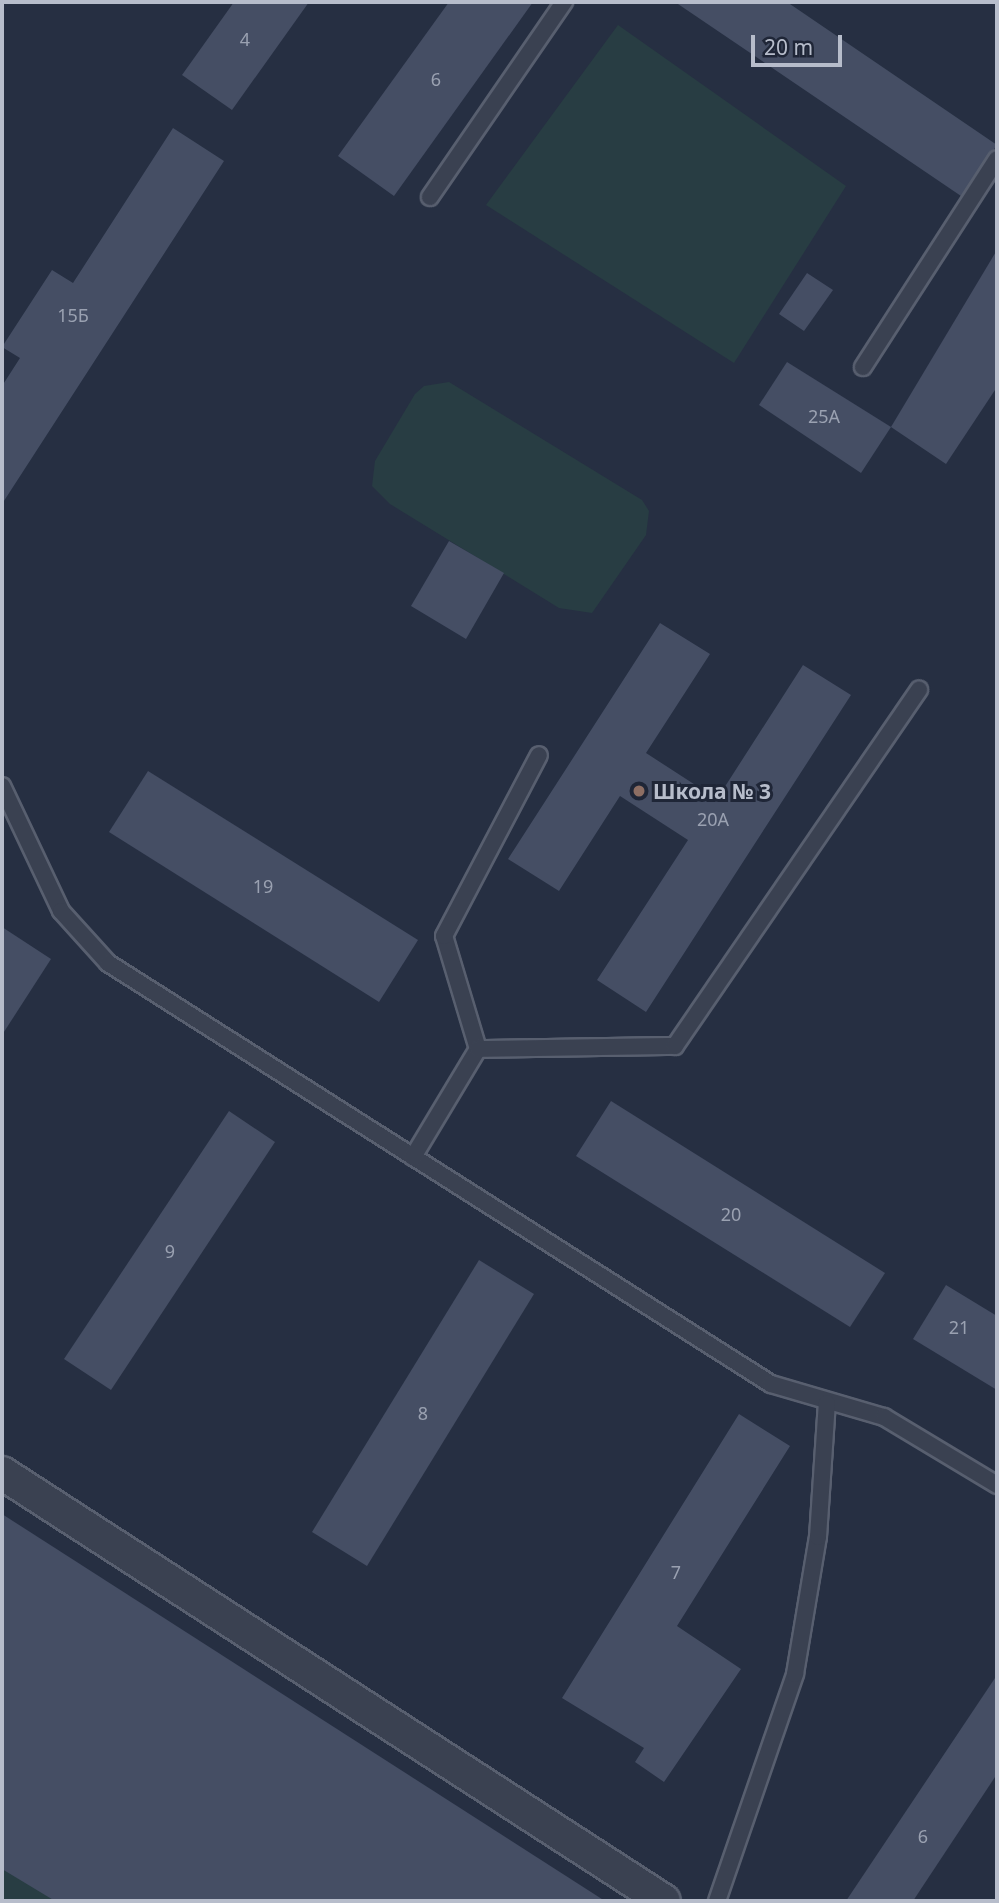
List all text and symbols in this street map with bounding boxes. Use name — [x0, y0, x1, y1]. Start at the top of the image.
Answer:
scale bar — [754, 21, 845, 65]
house number: 4 — [240, 28, 250, 50]
text: 20 m — [764, 33, 813, 61]
house number: 6 — [431, 68, 441, 90]
house number: 15Б — [57, 304, 89, 326]
house number: 25А — [808, 405, 840, 427]
place label: Школа № 3 — [653, 778, 771, 804]
marker: Школа № 3 — [631, 783, 647, 799]
house number: 20А — [697, 808, 729, 830]
house number: 19 — [253, 875, 273, 897]
house number: 20 — [721, 1203, 741, 1225]
house number: 9 — [165, 1240, 175, 1262]
house number: 21 — [949, 1316, 969, 1338]
house number: 8 — [418, 1402, 428, 1424]
house number: 7 — [671, 1561, 681, 1583]
house number: 6 — [918, 1825, 928, 1847]

